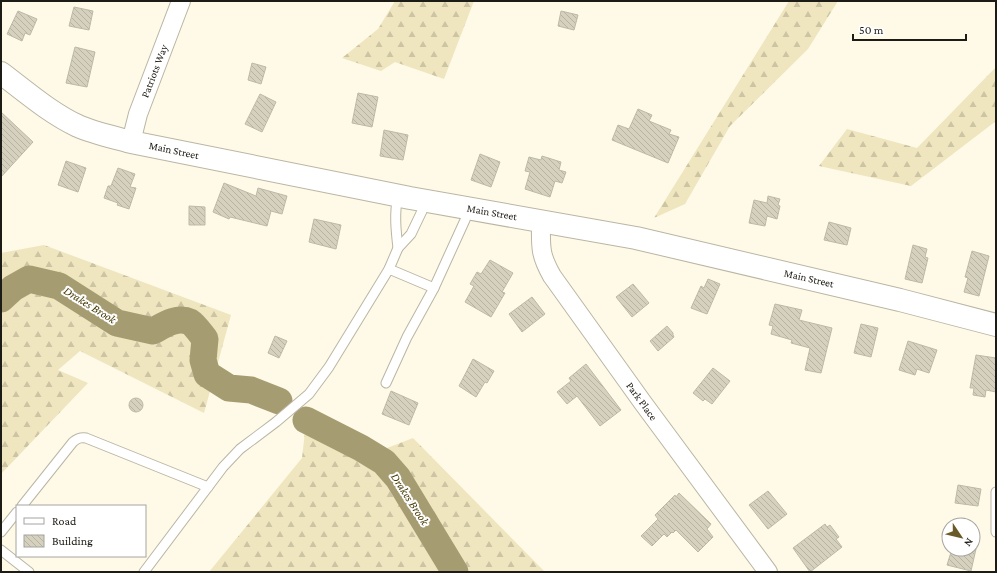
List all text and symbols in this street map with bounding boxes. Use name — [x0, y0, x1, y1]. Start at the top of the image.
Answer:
scale bar — [853, 16, 966, 42]
text: 50 m — [859, 23, 884, 37]
street label: Patriots Way — [138, 42, 171, 100]
street label: Main Street — [148, 139, 200, 161]
street label: Main Street — [466, 202, 518, 222]
street label: Main Street — [783, 266, 835, 290]
water label: Drakes Brook — [61, 283, 119, 327]
street label: Park Place — [624, 379, 660, 423]
water label: Drakes Brook — [388, 470, 432, 528]
legend — [16, 505, 146, 557]
text: Road — [52, 514, 77, 528]
north arrow — [941, 517, 981, 557]
text: Building — [52, 534, 93, 548]
text: N — [962, 536, 976, 550]

